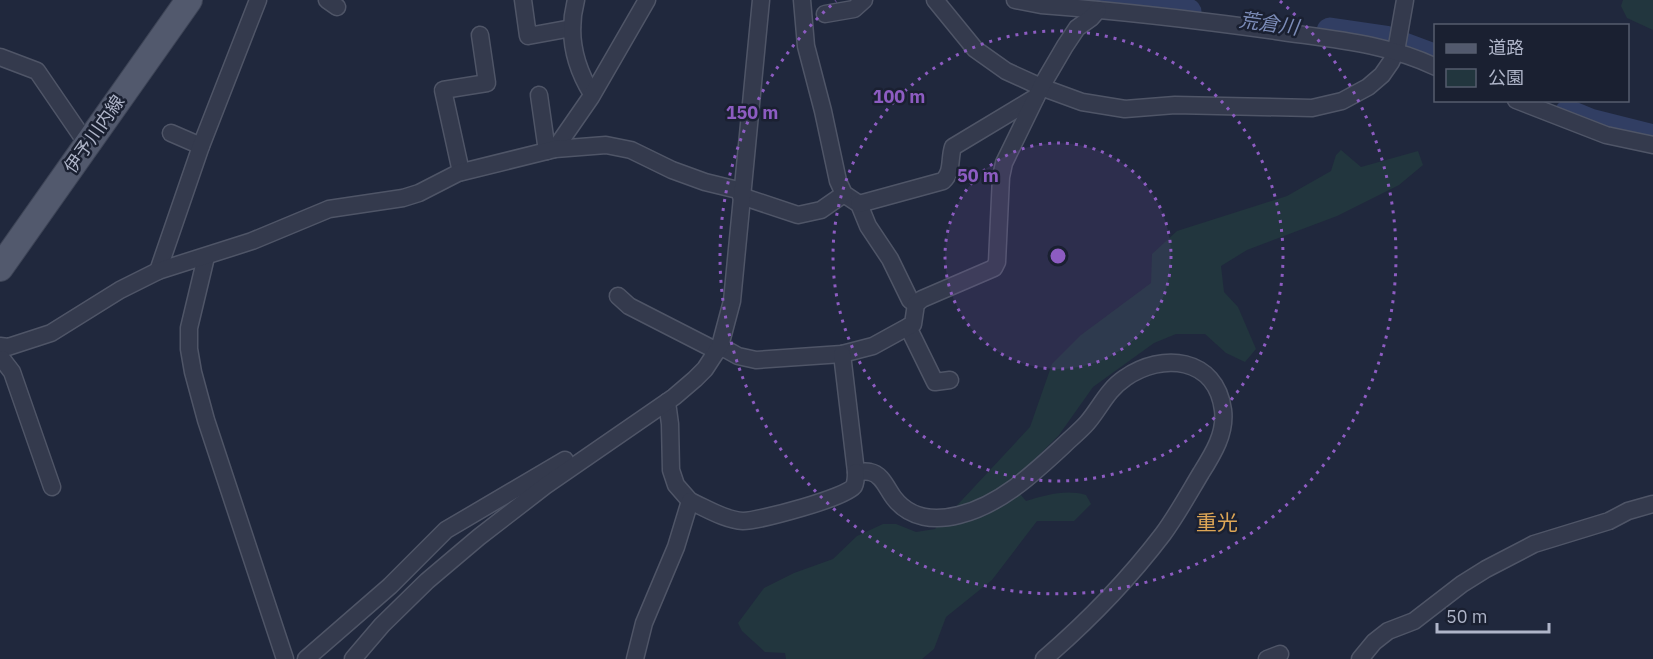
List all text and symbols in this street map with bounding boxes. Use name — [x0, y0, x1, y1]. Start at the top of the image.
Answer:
water label: 荒倉川 — [1237, 5, 1303, 41]
legend — [1434, 24, 1629, 102]
text: 道路 — [1488, 36, 1524, 59]
text: 公園 — [1488, 66, 1524, 89]
text: 100 m — [873, 85, 925, 108]
street label: 伊予川内線 — [59, 91, 129, 177]
text: 150 m — [726, 101, 778, 124]
text: 50 m — [957, 164, 999, 187]
centre of rings — [1048, 246, 1068, 266]
district label: 重光 — [1196, 508, 1238, 536]
scale bar — [1437, 596, 1550, 634]
text: 50 m — [1446, 605, 1488, 628]

